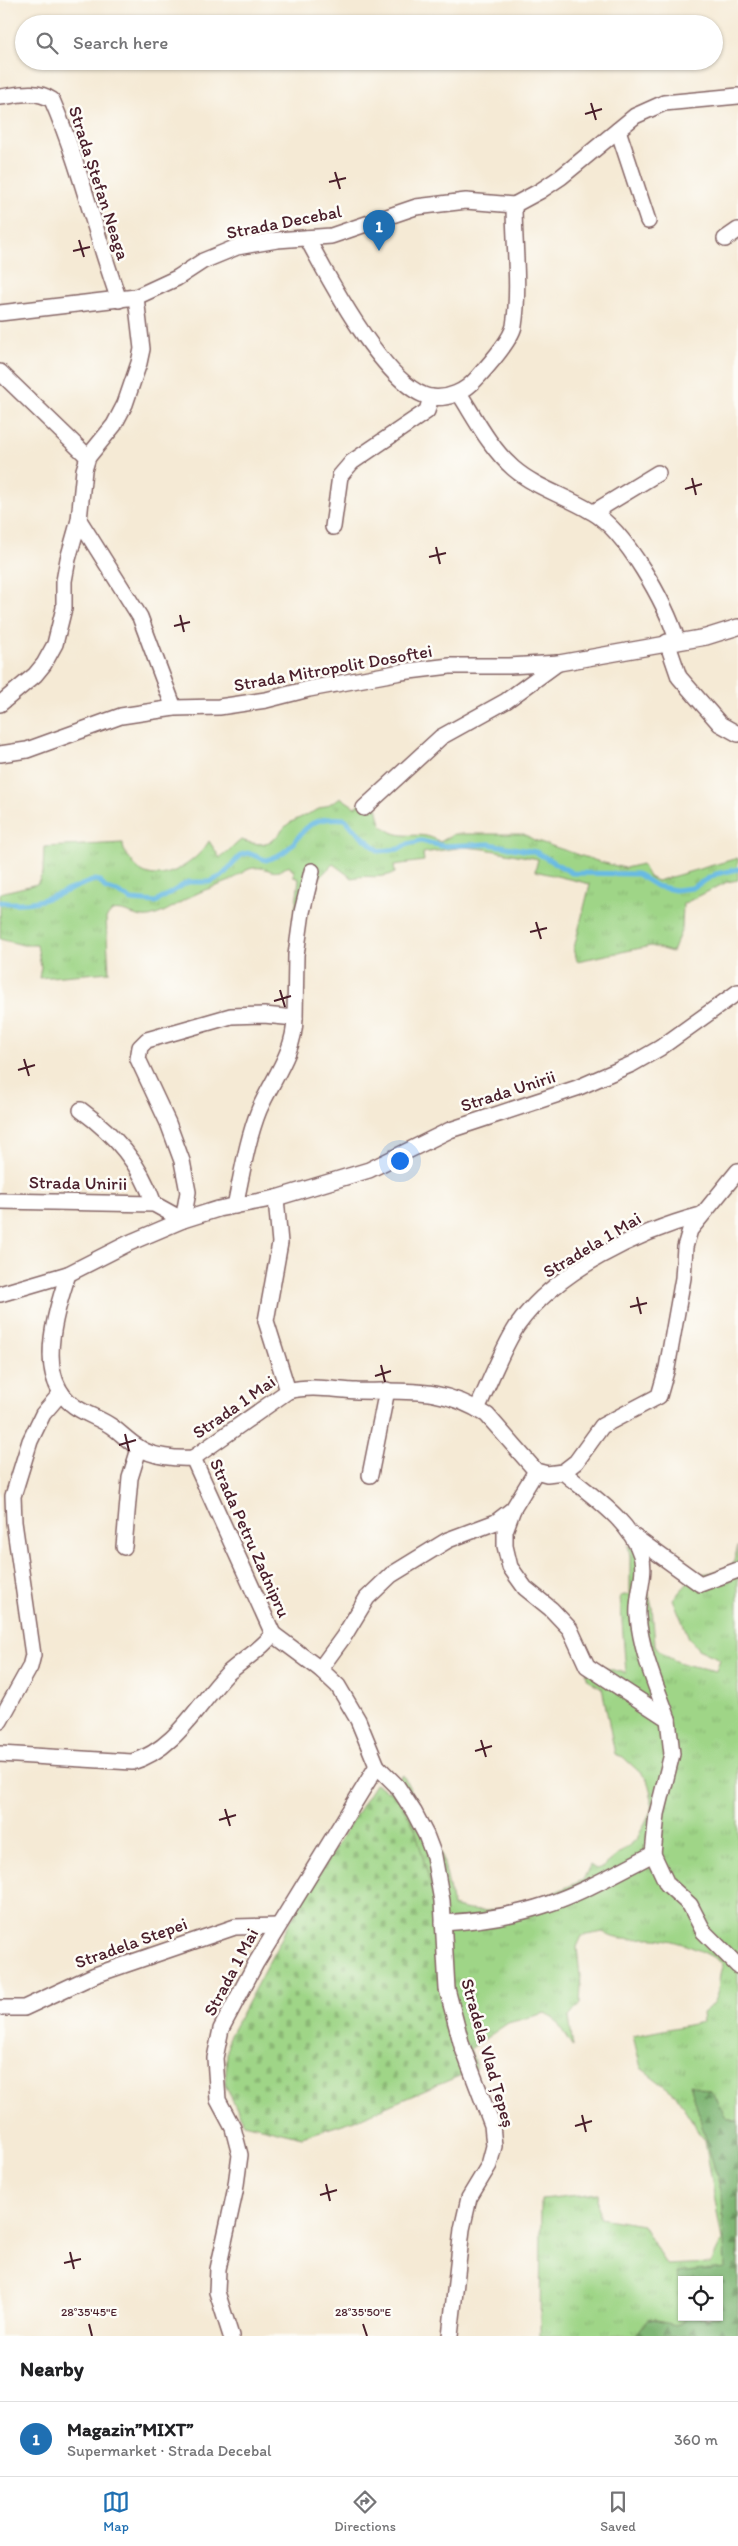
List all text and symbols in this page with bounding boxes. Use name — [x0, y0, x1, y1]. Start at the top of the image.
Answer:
search box — [15, 15, 723, 70]
icon: search — [33, 29, 61, 57]
text: Search here — [73, 31, 168, 54]
street label: Strada Ștefan Neaga — [64, 103, 134, 263]
street label: Strada Decebal — [225, 200, 343, 244]
pin: 1 — [363, 210, 395, 251]
street label: Strada Mitropolit Dosoftei — [232, 640, 434, 696]
street label: Strada Unirii — [458, 1065, 558, 1117]
your location — [387, 1148, 413, 1174]
street label: Strada Unirii — [29, 1171, 127, 1195]
street label: Stradela 1 Mai — [539, 1207, 645, 1283]
street label: Strada 1 Mai — [188, 1370, 280, 1444]
street label: Strada Petru Zadnipru — [205, 1455, 295, 1621]
street label: Stradela Stepei — [72, 1912, 190, 1974]
street label: Strada 1 Mai — [199, 1924, 263, 2020]
street label: Stradela Vlad Țepeș — [456, 1976, 520, 2130]
map controls — [678, 2276, 723, 2321]
button: locate — [678, 2276, 723, 2321]
text: 28°35'45"E — [61, 2305, 117, 2319]
text: 28°35'50"E — [335, 2305, 391, 2319]
text: Nearby — [20, 2356, 84, 2381]
text: Magazin”MIXT” — [67, 2418, 193, 2441]
text: 1 — [32, 2430, 40, 2449]
text: 360 m — [674, 2430, 718, 2449]
text: Supermarket · Strada Decebal — [67, 2441, 272, 2460]
tab: Map — [102, 2488, 130, 2535]
tab: Directions — [334, 2488, 396, 2535]
tab: Saved — [600, 2488, 636, 2535]

